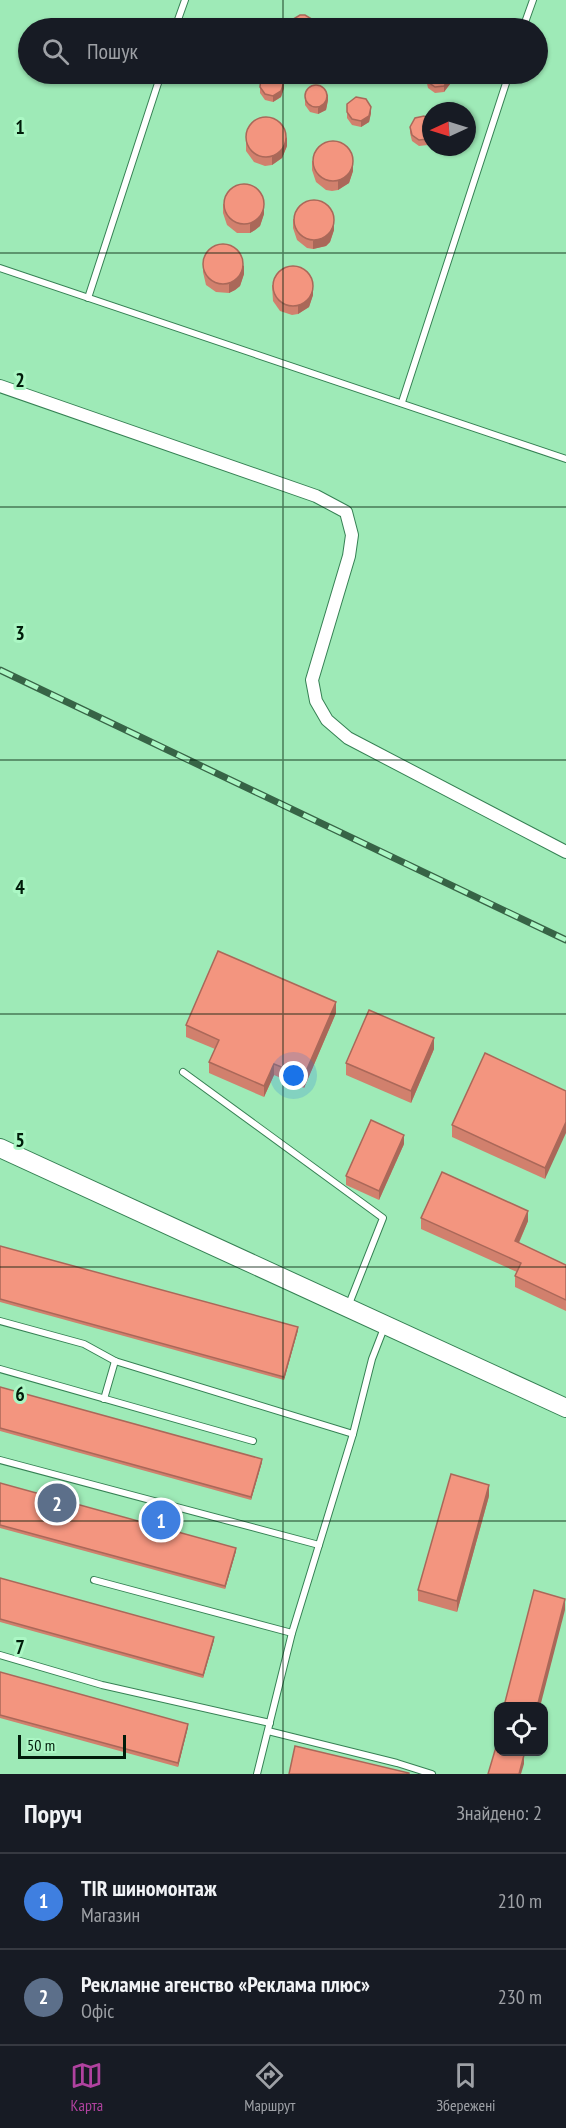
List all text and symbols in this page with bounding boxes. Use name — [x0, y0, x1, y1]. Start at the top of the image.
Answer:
search box — [18, 18, 548, 84]
icon: search — [39, 35, 72, 68]
text: Пошук — [87, 37, 138, 65]
north arrow — [422, 102, 476, 156]
text: 1 — [15, 114, 25, 140]
text: 2 — [15, 367, 25, 393]
text: 3 — [15, 620, 25, 646]
text: 4 — [15, 874, 25, 900]
your location — [279, 1061, 308, 1090]
text: 5 — [15, 1127, 25, 1153]
text: 6 — [15, 1381, 25, 1407]
pin: 2 — [38, 1480, 76, 1526]
pin: 1 — [142, 1498, 180, 1543]
text: 7 — [15, 1634, 25, 1660]
map controls — [494, 1702, 548, 1756]
button: locate — [494, 1702, 548, 1756]
scale bar — [18, 1732, 126, 1760]
text: 50 m — [27, 1735, 55, 1755]
text: Поруч — [24, 1797, 82, 1830]
text: Знайдено: 2 — [456, 1800, 542, 1826]
text: TIR шиномонтаж — [81, 1874, 217, 1902]
text: 1 — [39, 1888, 48, 1914]
text: 210 m — [498, 1888, 542, 1914]
text: Магазин — [81, 1902, 140, 1928]
text: Рекламне агенство «Реклама плюс» — [81, 1970, 370, 1998]
text: 2 — [39, 1984, 48, 2010]
text: 230 m — [498, 1984, 542, 2010]
text: Офіс — [81, 1998, 114, 2024]
tab: Карта — [70, 2059, 103, 2115]
tab: Маршрут — [244, 2059, 295, 2115]
tab: Збережені — [436, 2059, 496, 2115]

